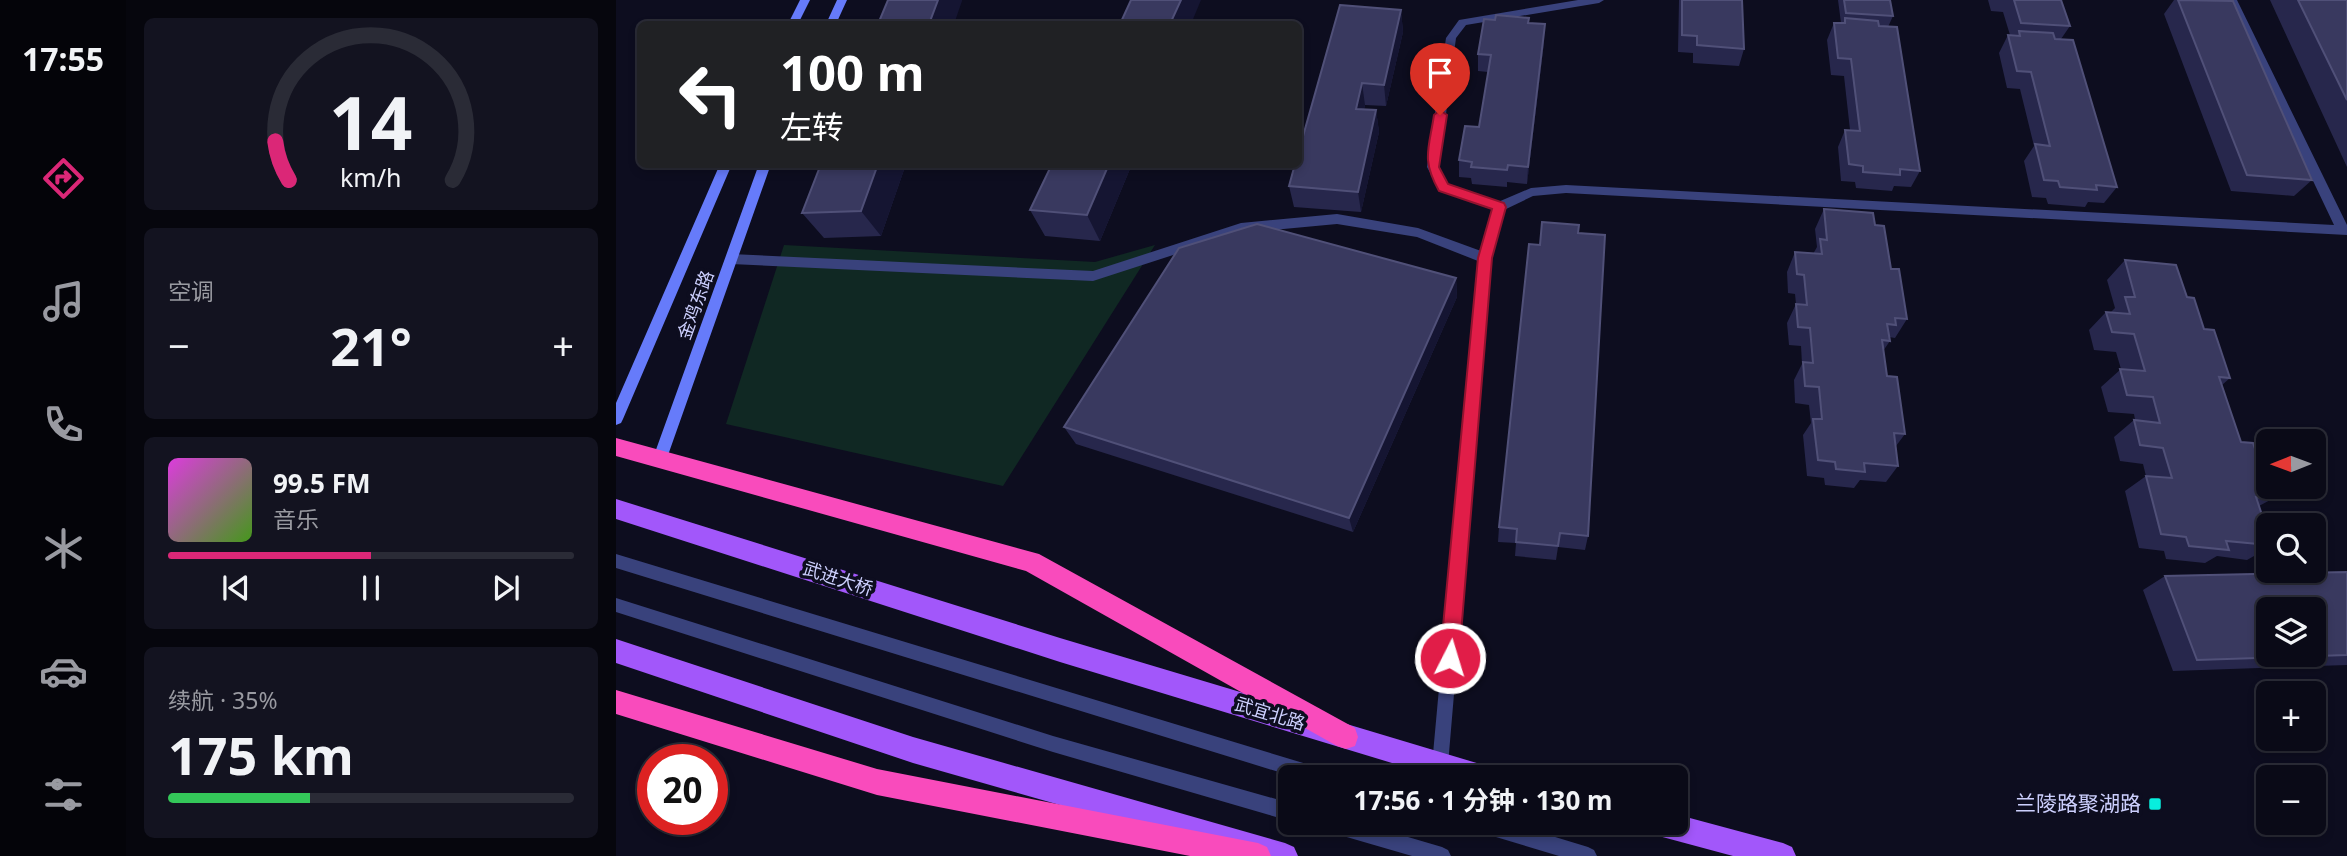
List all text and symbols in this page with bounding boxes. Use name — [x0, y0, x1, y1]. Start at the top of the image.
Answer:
text: 17:55 — [22, 37, 104, 80]
text: 100 m — [780, 39, 925, 105]
pin — [1410, 43, 1470, 115]
icon: left — [665, 49, 756, 140]
icon: arrive — [1421, 54, 1459, 92]
text: 14 — [329, 72, 413, 171]
text: 左转 — [780, 105, 844, 148]
icon: directions — [39, 154, 88, 203]
text: km/h — [340, 160, 402, 194]
street label: 金鸡东路 — [671, 267, 719, 343]
text: 空调 — [168, 275, 214, 307]
icon: music — [39, 277, 88, 326]
text: 21° — [330, 310, 412, 381]
text: − — [168, 319, 190, 371]
text: + — [552, 319, 574, 371]
icon: phone — [39, 400, 88, 449]
north arrow — [2256, 429, 2326, 499]
map controls — [2256, 429, 2326, 835]
text: 99.5 FM — [273, 465, 370, 501]
text: 音乐 — [273, 503, 319, 535]
button: search — [2256, 513, 2326, 583]
icon: climate — [39, 524, 88, 573]
street label: 武进大桥 — [800, 556, 876, 601]
icon: previous — [217, 569, 255, 607]
icon: pause — [352, 569, 390, 607]
icon: next — [487, 569, 525, 607]
button: layers — [2256, 597, 2326, 667]
position arrow — [1413, 621, 1487, 695]
icon: car — [39, 647, 88, 696]
button: + — [2256, 681, 2326, 751]
text: 续航 · 35% — [168, 684, 278, 716]
street label: 武宜北路 — [1232, 691, 1308, 735]
text: 175 km — [168, 719, 354, 790]
speed limit sign: 20 — [637, 744, 728, 835]
button: − — [2256, 765, 2326, 835]
icon: filters — [39, 770, 88, 819]
text: 17:56 · 1 分钟 · 130 m — [1354, 782, 1612, 818]
place label: 兰陵路聚湖路 — [2015, 789, 2141, 817]
marker: 兰陵路聚湖路 — [2147, 796, 2163, 812]

